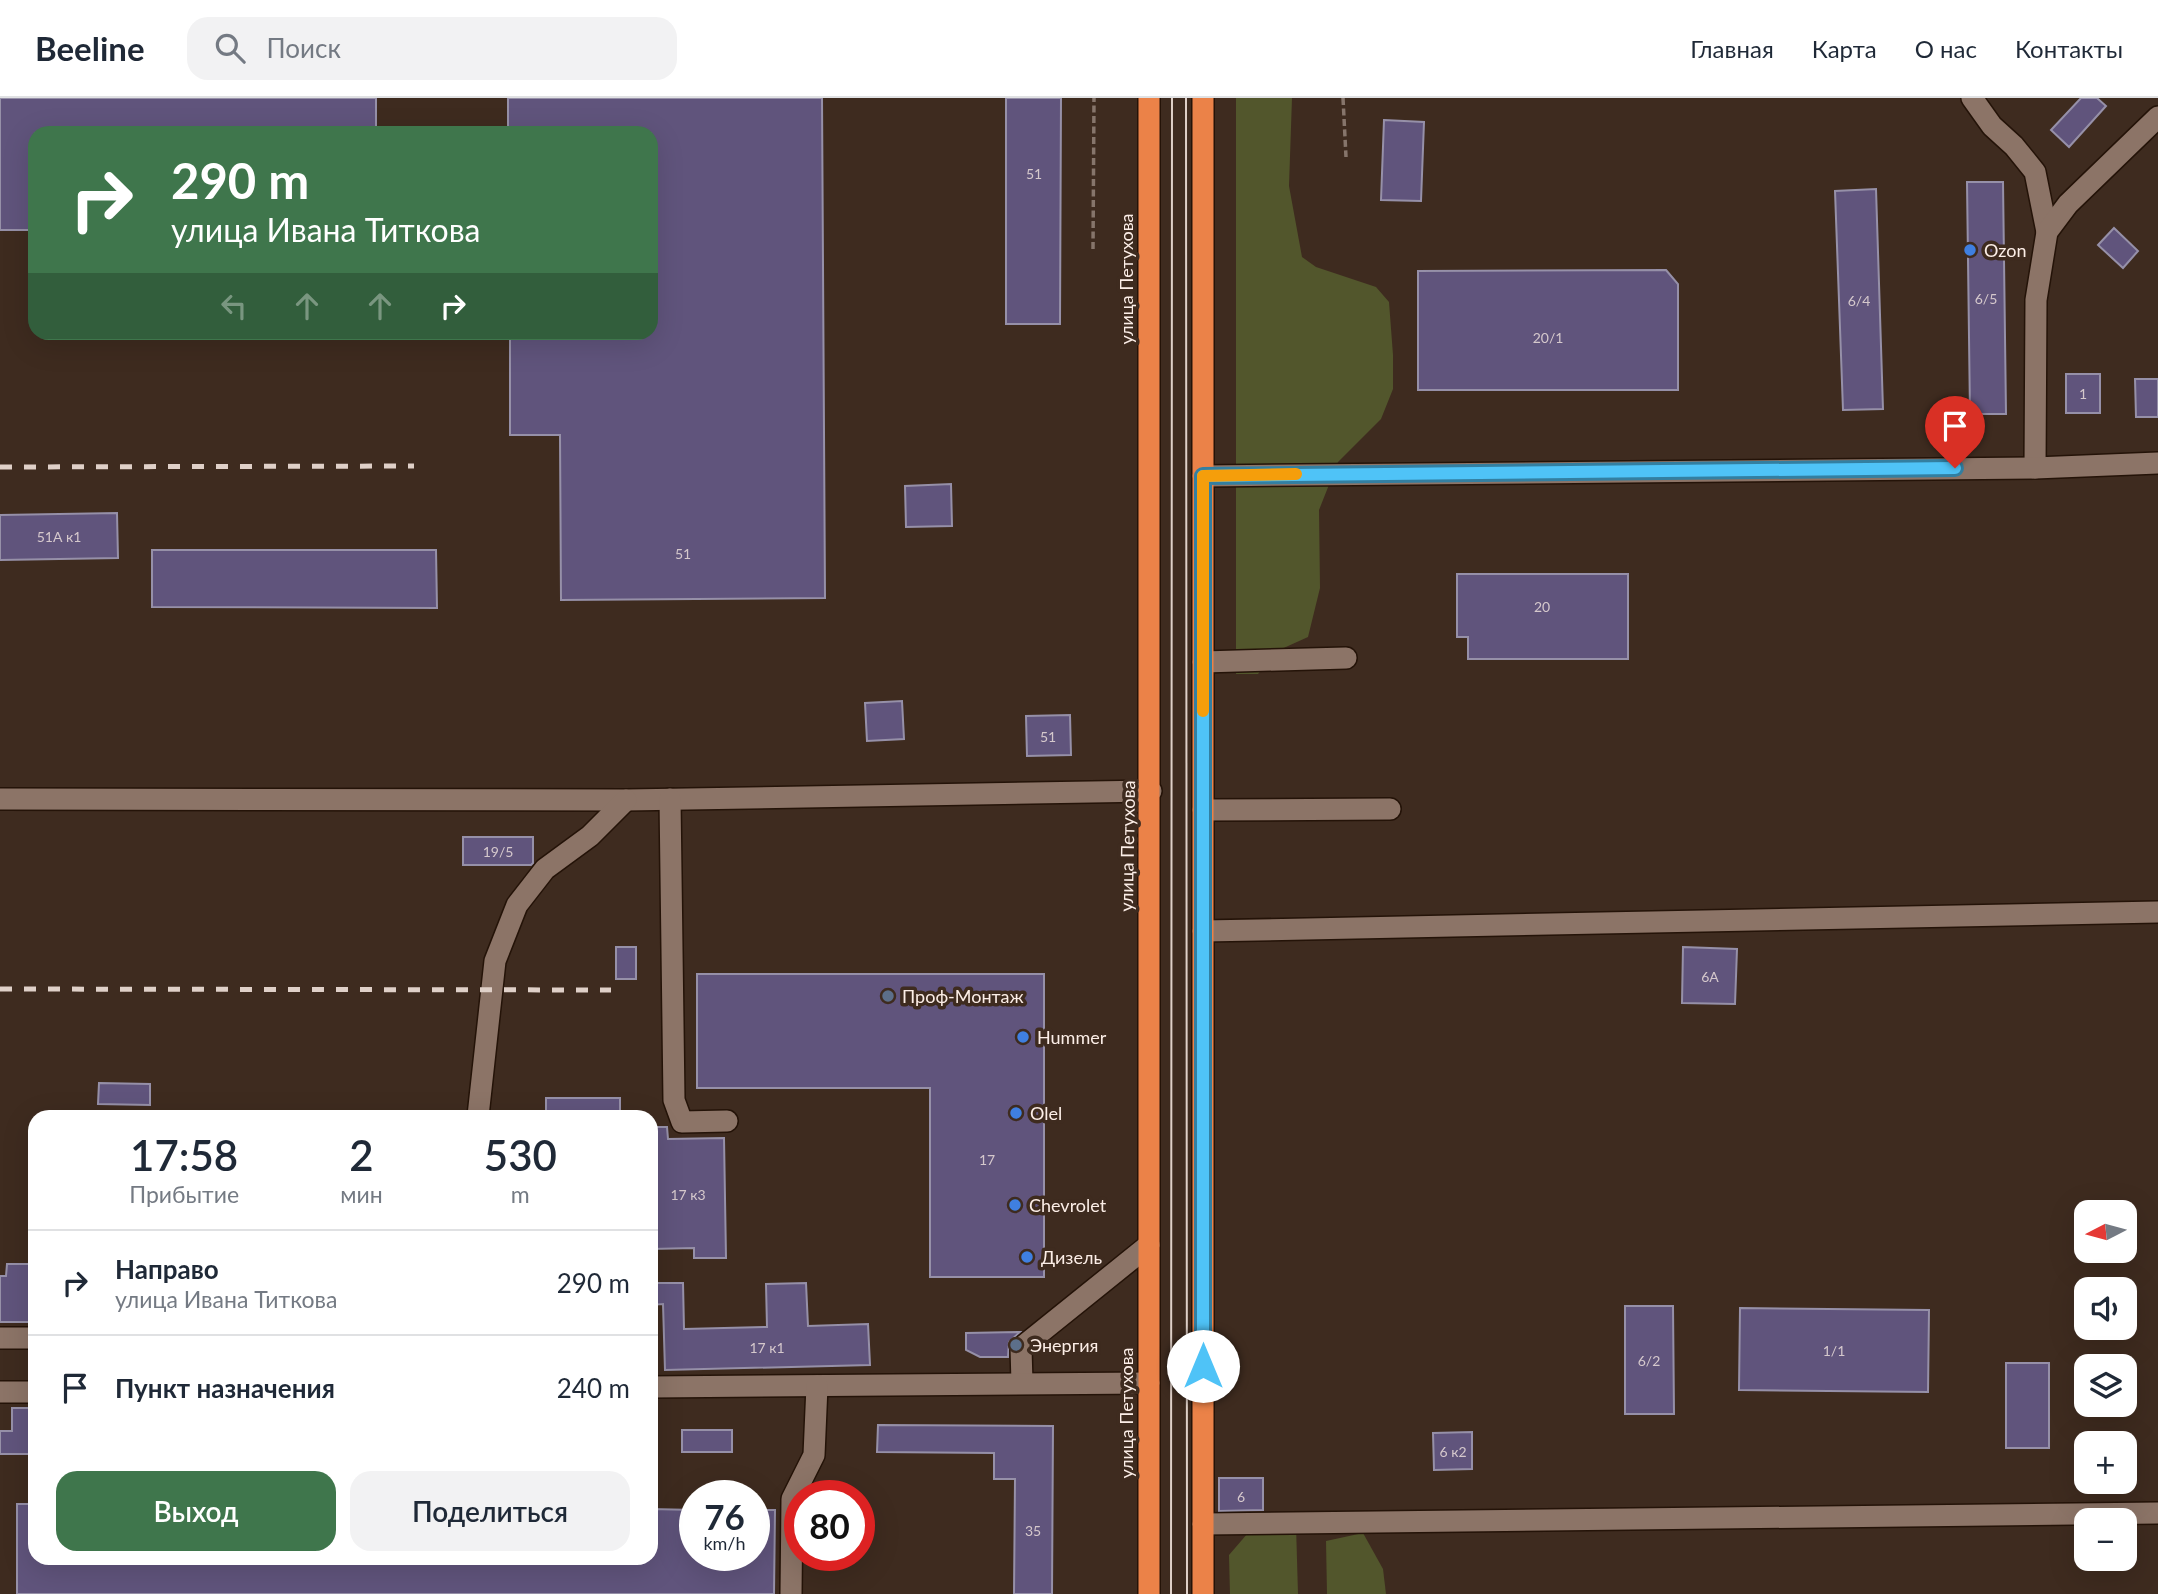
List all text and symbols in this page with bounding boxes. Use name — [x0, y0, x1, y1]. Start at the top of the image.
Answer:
search box — [187, 17, 677, 80]
text: Beeline — [35, 28, 145, 68]
icon: search — [211, 29, 249, 67]
text: Поиск — [267, 32, 341, 64]
text: Главная — [1690, 34, 1774, 63]
text: Карта — [1812, 34, 1877, 63]
text: О нас — [1915, 34, 1977, 63]
text: Контакты — [2015, 34, 2123, 63]
text: 290 m — [171, 151, 309, 209]
icon: right — [56, 154, 147, 245]
house number: 51 — [1026, 165, 1042, 182]
text: улица Ивана Титкова — [171, 210, 481, 249]
street label: улица Петухова — [1115, 213, 1137, 345]
place label: Ozon — [1984, 239, 2026, 261]
marker: Ozon — [1962, 242, 1978, 258]
icon: left — [215, 287, 253, 325]
icon: ahead — [288, 287, 326, 325]
icon: ahead — [361, 287, 399, 325]
icon: right — [434, 287, 472, 325]
house number: 6/5 — [1975, 290, 1997, 307]
house number: 6/4 — [1848, 292, 1870, 309]
house number: 20/1 — [1533, 329, 1563, 346]
house number: 1 — [2079, 385, 2087, 402]
pin — [1925, 396, 1985, 468]
icon: arrive — [1936, 407, 1974, 445]
house number: 51А к1 — [37, 528, 81, 545]
house number: 51 — [675, 545, 691, 562]
house number: 20 — [1534, 598, 1550, 615]
house number: 51 — [1040, 728, 1056, 745]
street label: улица Петухова — [1115, 780, 1139, 912]
house number: 19/5 — [483, 843, 513, 860]
house number: 6А — [1701, 968, 1719, 985]
place label: Проф-Монтаж — [902, 985, 1024, 1007]
marker: Проф-Монтаж — [880, 988, 896, 1004]
place label: Hummer — [1037, 1026, 1107, 1048]
marker: Hummer — [1015, 1029, 1031, 1045]
place label: Olel — [1030, 1102, 1062, 1124]
marker: Olel — [1008, 1105, 1024, 1121]
text: 17:58 — [130, 1130, 238, 1180]
text: 2 — [349, 1130, 374, 1180]
text: 530 — [484, 1130, 557, 1180]
house number: 17 — [979, 1151, 995, 1168]
text: Прибытие — [129, 1180, 239, 1208]
text: мин — [340, 1180, 383, 1208]
text: m — [511, 1180, 530, 1208]
house number: 17 к3 — [670, 1186, 706, 1203]
place label: Chevrolet — [1029, 1194, 1107, 1216]
marker: Chevrolet — [1007, 1197, 1023, 1213]
north arrow — [2074, 1200, 2137, 1264]
map controls — [2074, 1200, 2137, 1571]
place label: Дизель — [1041, 1246, 1102, 1268]
marker: Дизель — [1019, 1249, 1035, 1265]
text: Направо — [115, 1253, 219, 1285]
icon: right — [56, 1264, 94, 1302]
text: 290 m — [557, 1267, 630, 1299]
button: sound — [2074, 1277, 2137, 1340]
text: улица Ивана Титкова — [115, 1285, 337, 1313]
position arrow — [1166, 1329, 1240, 1403]
place label: Энергия — [1030, 1334, 1098, 1356]
marker: Энергия — [1008, 1337, 1024, 1353]
house number: 17 к1 — [749, 1339, 785, 1356]
house number: 1/1 — [1823, 1342, 1845, 1359]
street label: улица Петухова — [1115, 1347, 1137, 1479]
house number: 6/2 — [1638, 1352, 1660, 1369]
button: layers — [2074, 1354, 2137, 1417]
icon: arrive — [56, 1369, 94, 1407]
text: Пункт назначения — [115, 1372, 335, 1404]
text: 240 m — [557, 1372, 630, 1404]
button: + — [2074, 1431, 2137, 1494]
house number: 6 к2 — [1439, 1443, 1467, 1460]
button: Выход — [56, 1471, 336, 1551]
button: Поделиться — [350, 1471, 630, 1551]
speed limit sign: 80 — [784, 1480, 875, 1571]
house number: 6 — [1237, 1488, 1245, 1505]
text: 76 — [704, 1495, 745, 1537]
button: − — [2074, 1508, 2137, 1571]
house number: 35 — [1025, 1522, 1041, 1539]
text: km/h — [703, 1532, 746, 1554]

